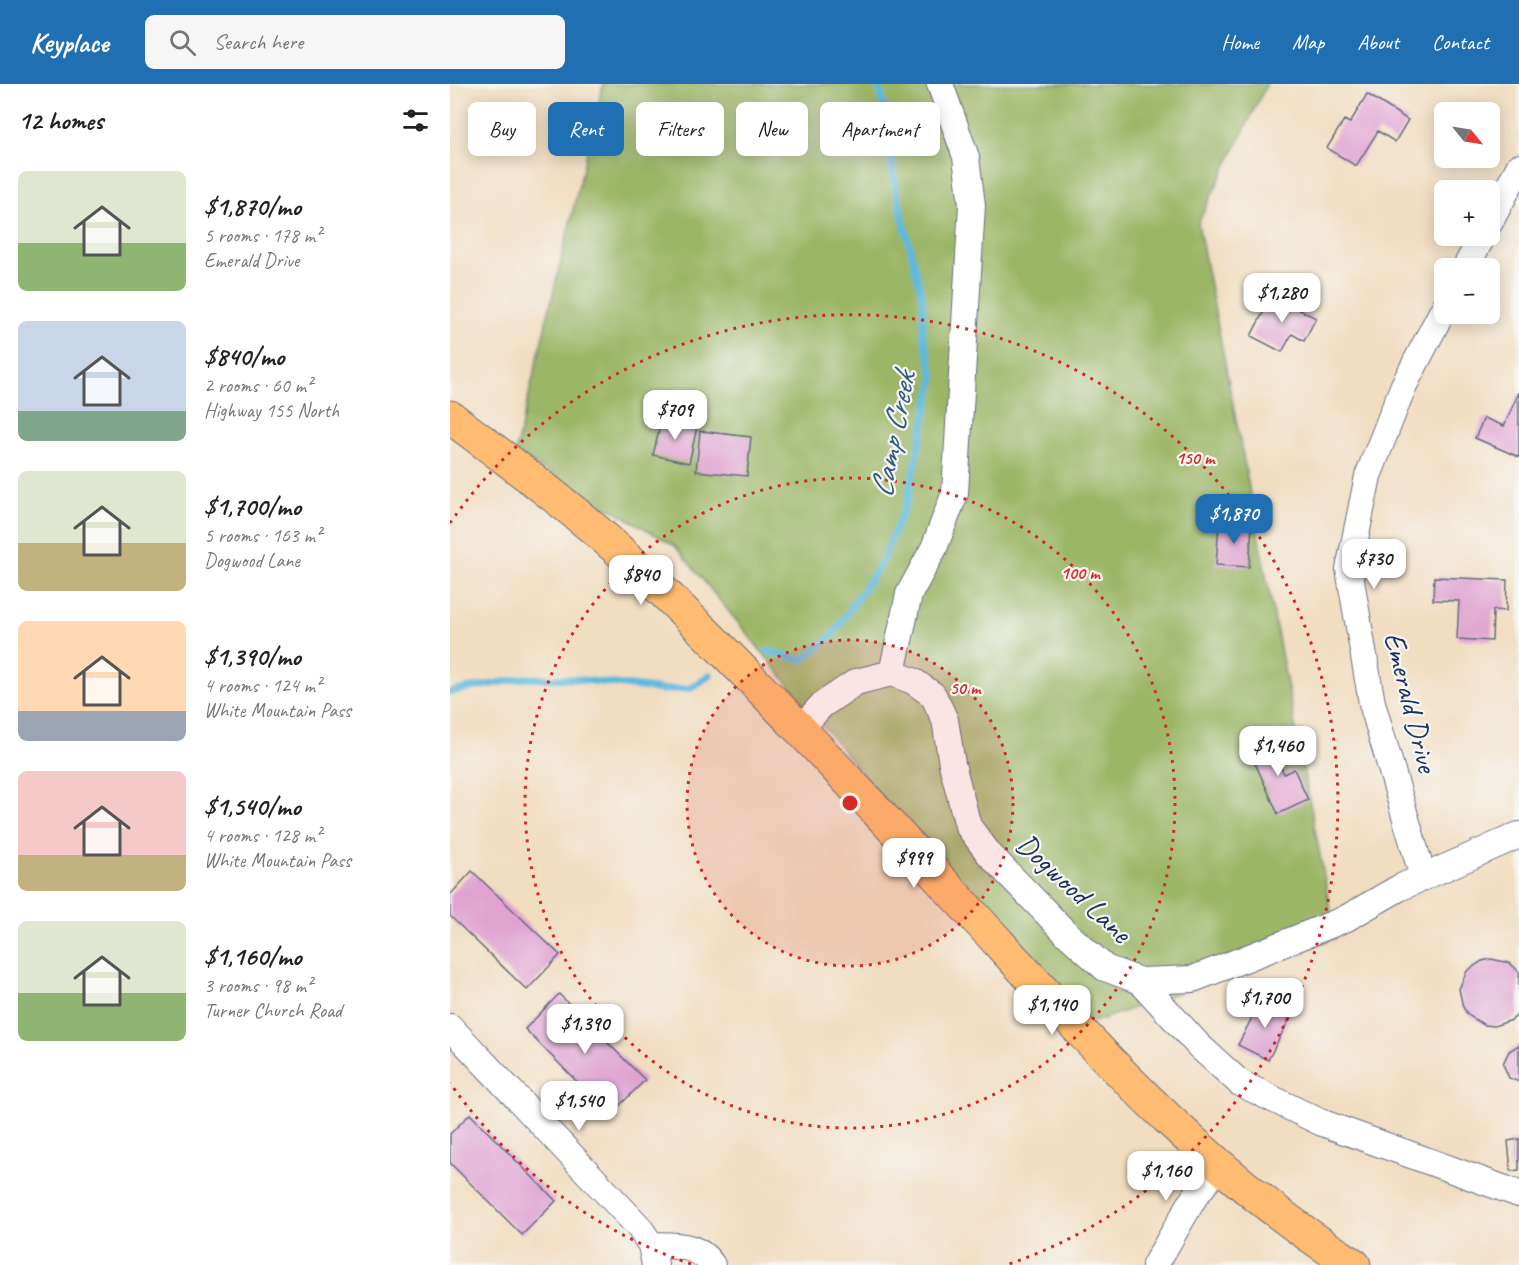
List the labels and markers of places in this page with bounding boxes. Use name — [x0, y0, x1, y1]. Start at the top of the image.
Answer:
pin: $1,280 — [1233, 273, 1331, 324]
pin: $709 — [639, 390, 711, 441]
pin: $1,870 — [1185, 494, 1283, 545]
pin: $730 — [1338, 539, 1410, 590]
pin: $840 — [605, 555, 677, 606]
pin: $1,460 — [1229, 726, 1327, 777]
centre of rings — [840, 793, 860, 813]
pin: $999 — [878, 838, 950, 889]
pin: $1,700 — [1216, 978, 1314, 1029]
pin: $1,140 — [1003, 985, 1101, 1036]
pin: $1,390 — [536, 1004, 634, 1055]
pin: $1,540 — [530, 1081, 628, 1132]
pin: $1,160 — [1117, 1151, 1215, 1202]

